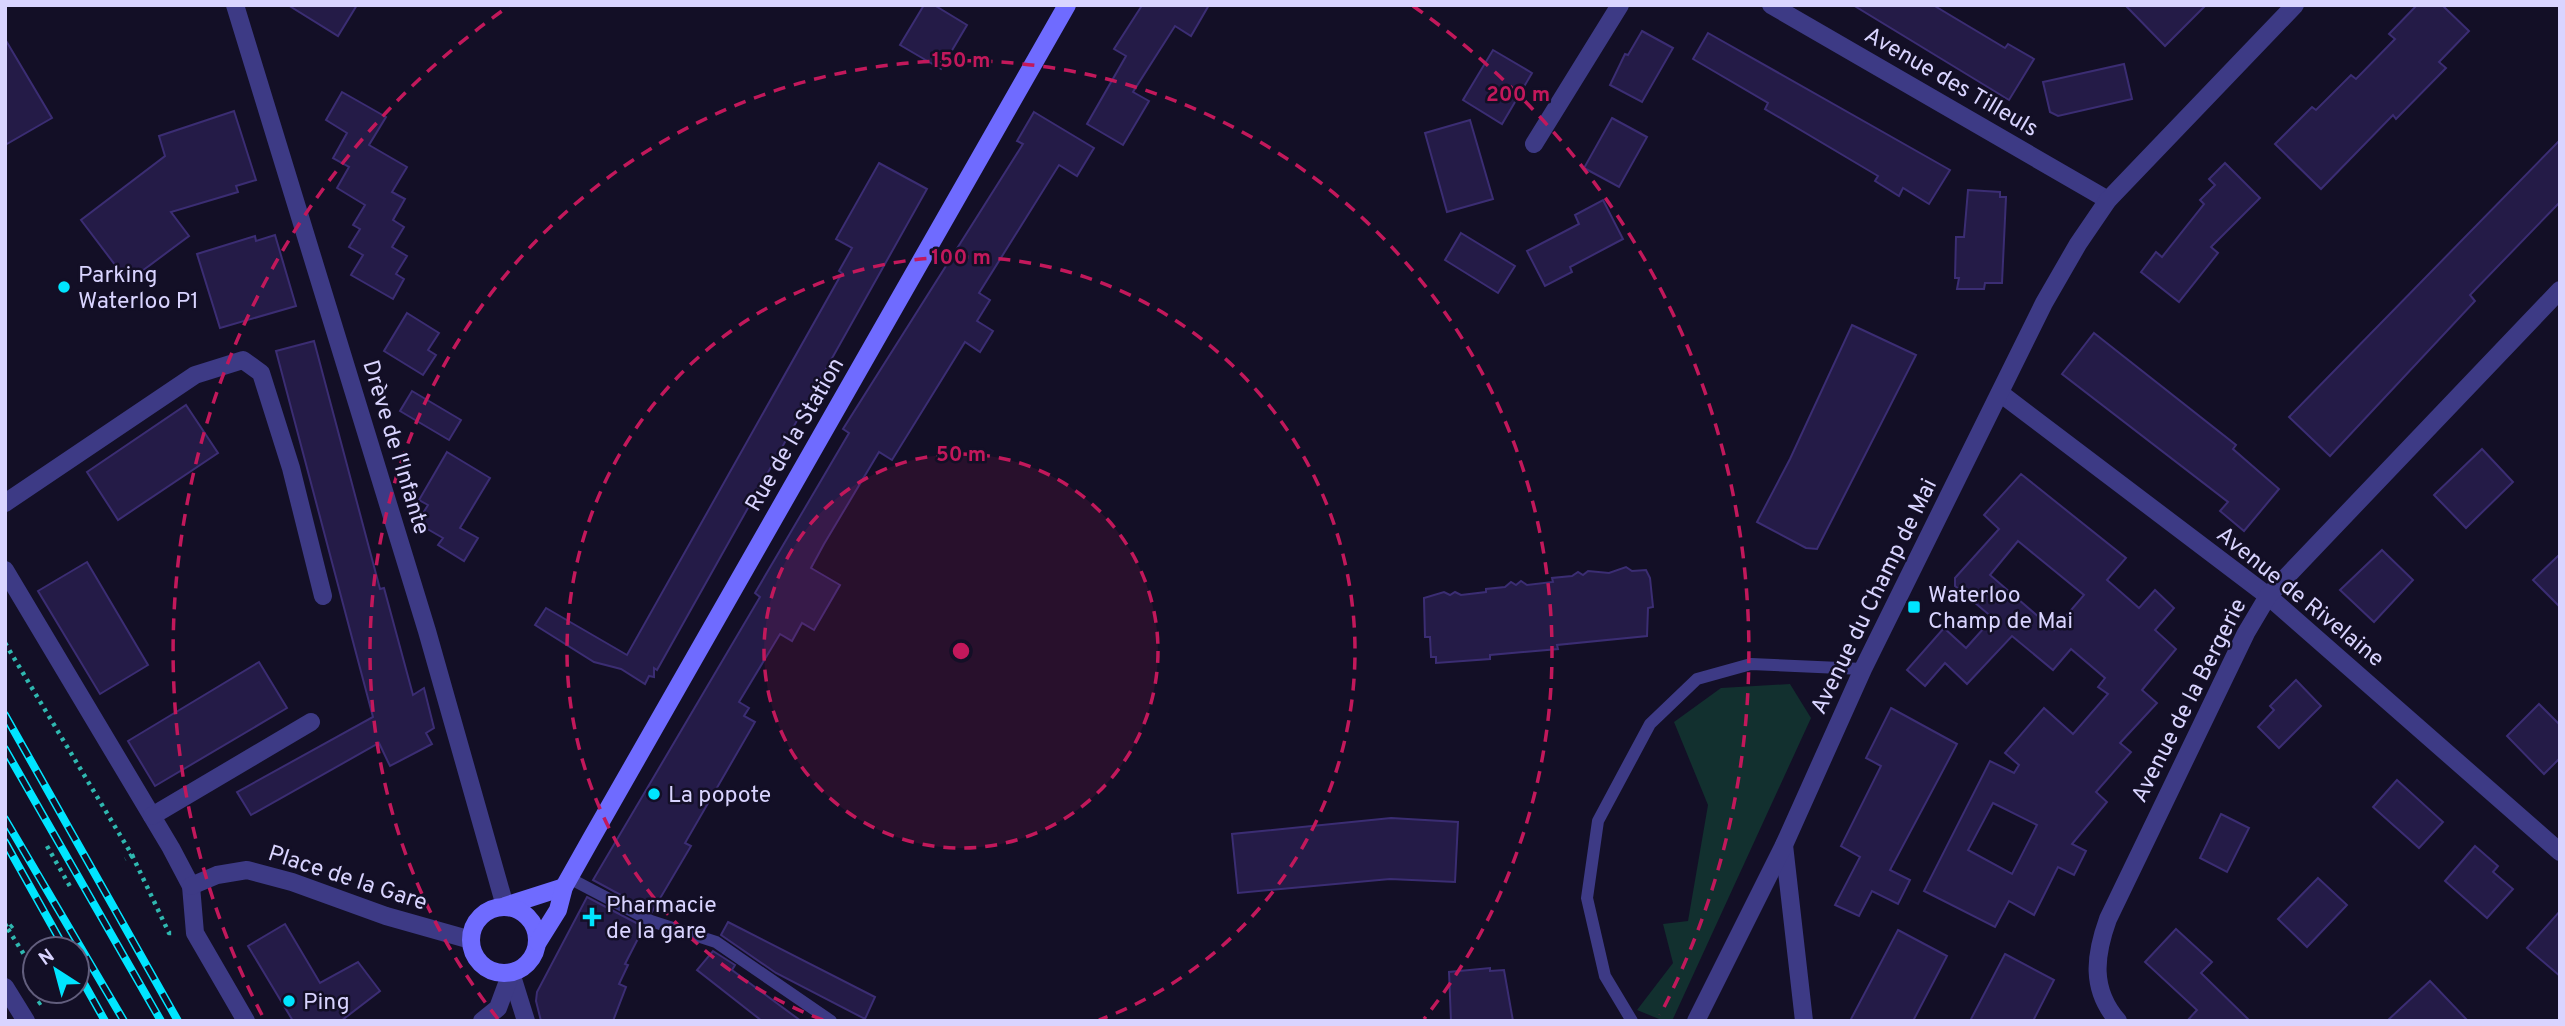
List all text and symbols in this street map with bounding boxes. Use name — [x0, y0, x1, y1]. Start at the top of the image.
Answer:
street label: Avenue des Tilleuls — [1859, 22, 2043, 145]
text: 150 m — [932, 48, 990, 75]
text: 200 m — [1486, 82, 1550, 109]
text: 100 m — [931, 245, 991, 272]
place label: Parking Waterloo P1 — [78, 262, 199, 317]
marker: Parking Waterloo P1 — [56, 279, 72, 295]
street label: Rue de la Station — [740, 353, 852, 518]
street label: Drève de l'Infante — [354, 357, 435, 539]
text: 50 m — [936, 442, 986, 469]
street label: Avenue du Champ de Mai — [1806, 475, 1945, 720]
street label: Avenue de Rivelaine — [2210, 521, 2389, 675]
place label: Waterloo Champ de Mai — [1928, 582, 2073, 637]
street label: Avenue de la Bergerie — [2126, 594, 2254, 808]
marker: Waterloo Champ de Mai — [1906, 599, 1922, 615]
centre of rings — [949, 639, 973, 663]
place label: La popote — [668, 782, 771, 811]
marker: La popote — [646, 786, 662, 802]
street label: Place de la Gare — [264, 840, 430, 919]
place label: Pharmacie de la gare — [606, 892, 717, 947]
marker: Pharmacie de la gare — [584, 909, 600, 925]
north arrow — [21, 935, 91, 1005]
text: N — [35, 944, 60, 972]
place label: Ping — [303, 989, 350, 1018]
marker: Ping — [281, 993, 297, 1009]

